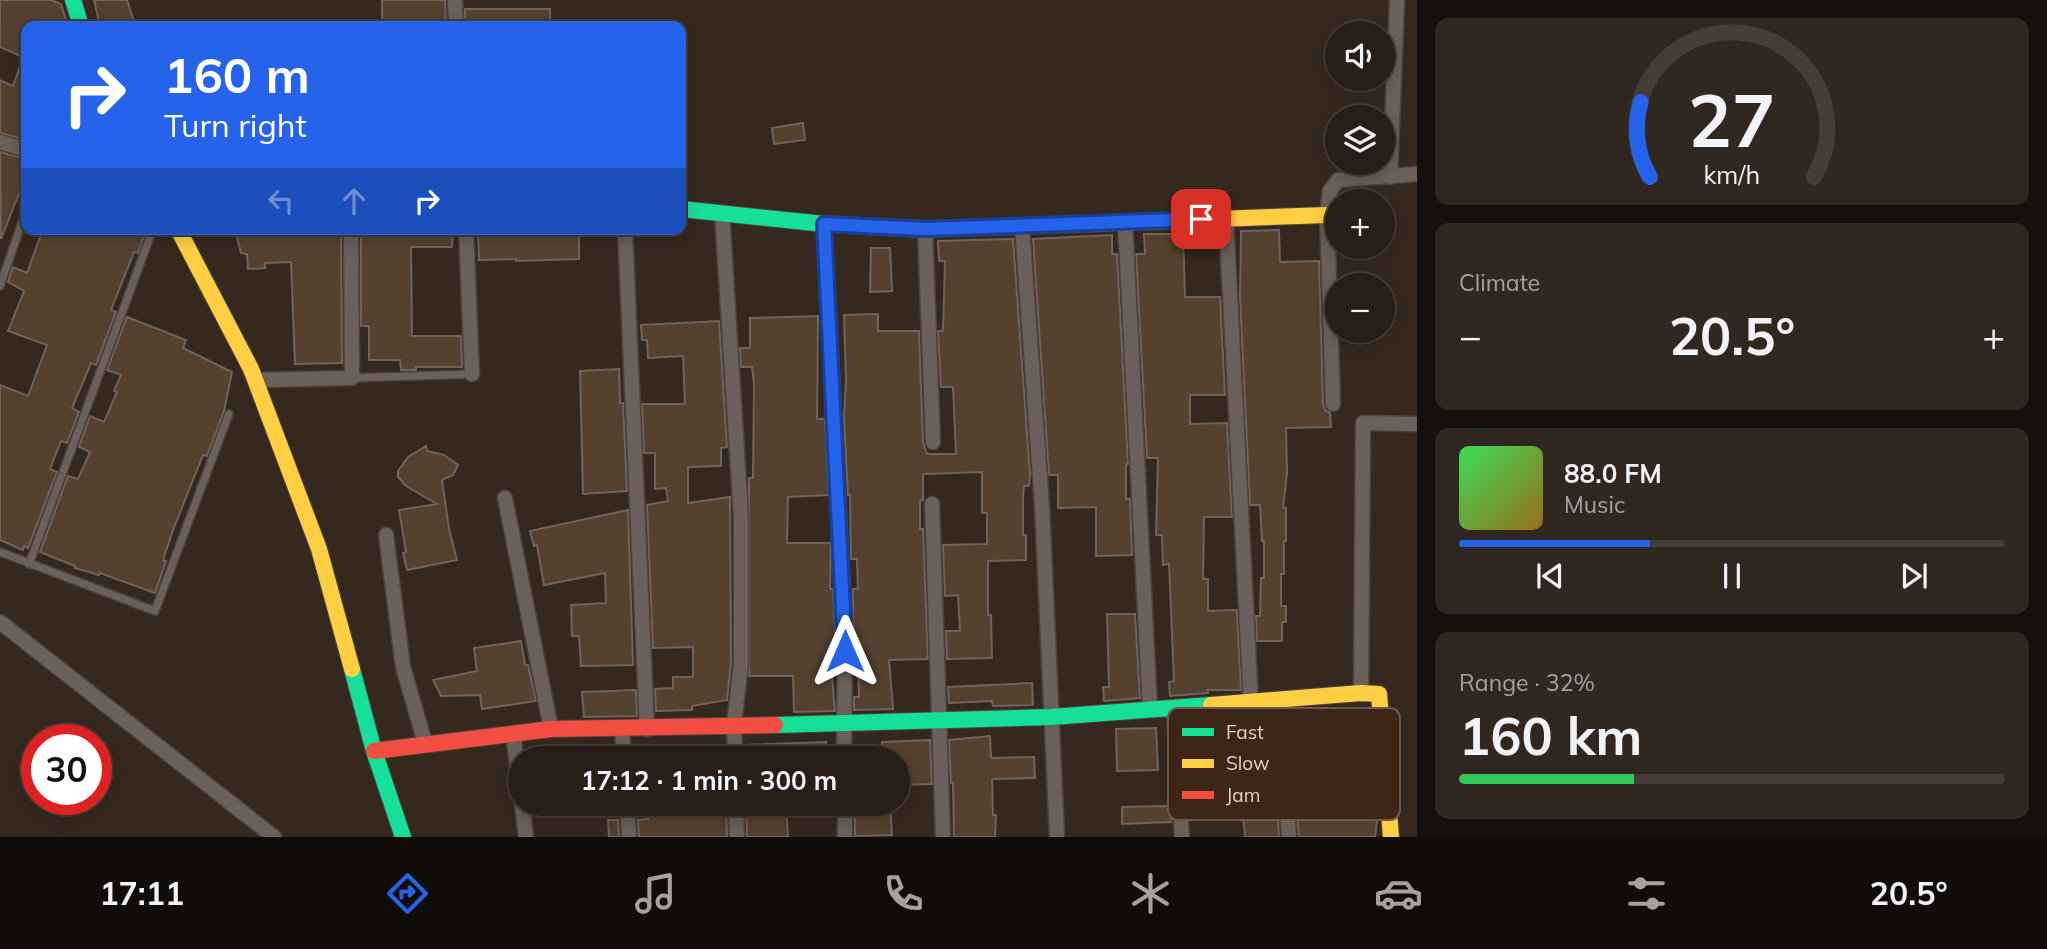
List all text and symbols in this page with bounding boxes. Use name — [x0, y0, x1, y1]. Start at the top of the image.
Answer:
map controls — [1325, 21, 1395, 343]
button: sound — [1325, 21, 1395, 91]
text: 160 m — [164, 44, 310, 105]
icon: right — [49, 49, 140, 140]
text: 27 — [1688, 75, 1776, 166]
text: Turn right — [164, 105, 307, 145]
button: layers — [1325, 105, 1395, 175]
text: km/h — [1704, 159, 1760, 190]
icon: left — [262, 182, 300, 220]
icon: ahead — [335, 182, 373, 220]
icon: right — [408, 182, 446, 220]
pin — [1171, 189, 1231, 249]
button: + — [1325, 189, 1395, 259]
icon: arrive — [1182, 200, 1220, 238]
text: Climate — [1459, 268, 1540, 297]
button: − — [1325, 273, 1395, 343]
text: 20.5° — [1669, 303, 1795, 368]
text: − — [1459, 312, 1482, 360]
text: + — [1982, 312, 2005, 360]
text: 88.0 FM — [1564, 457, 1662, 490]
text: Music — [1564, 490, 1625, 519]
icon: previous — [1531, 557, 1569, 595]
icon: pause — [1713, 557, 1751, 595]
icon: next — [1895, 557, 1933, 595]
position arrow — [808, 614, 882, 688]
text: Range · 32% — [1459, 668, 1595, 697]
text: 160 km — [1459, 703, 1642, 768]
legend — [1168, 708, 1400, 820]
text: Fast — [1226, 720, 1264, 744]
speed limit sign: 30 — [21, 724, 112, 815]
text: Slow — [1226, 751, 1270, 775]
text: 17:12 · 1 min · 300 m — [581, 764, 837, 797]
text: Jam — [1226, 783, 1260, 807]
icon: directions — [383, 869, 432, 918]
icon: music — [631, 869, 680, 918]
icon: phone — [879, 869, 928, 918]
icon: climate — [1126, 869, 1175, 918]
icon: car — [1374, 869, 1423, 918]
icon: filters — [1622, 869, 1671, 918]
text: 17:11 — [99, 873, 184, 913]
text: 20.5° — [1870, 873, 1948, 913]

